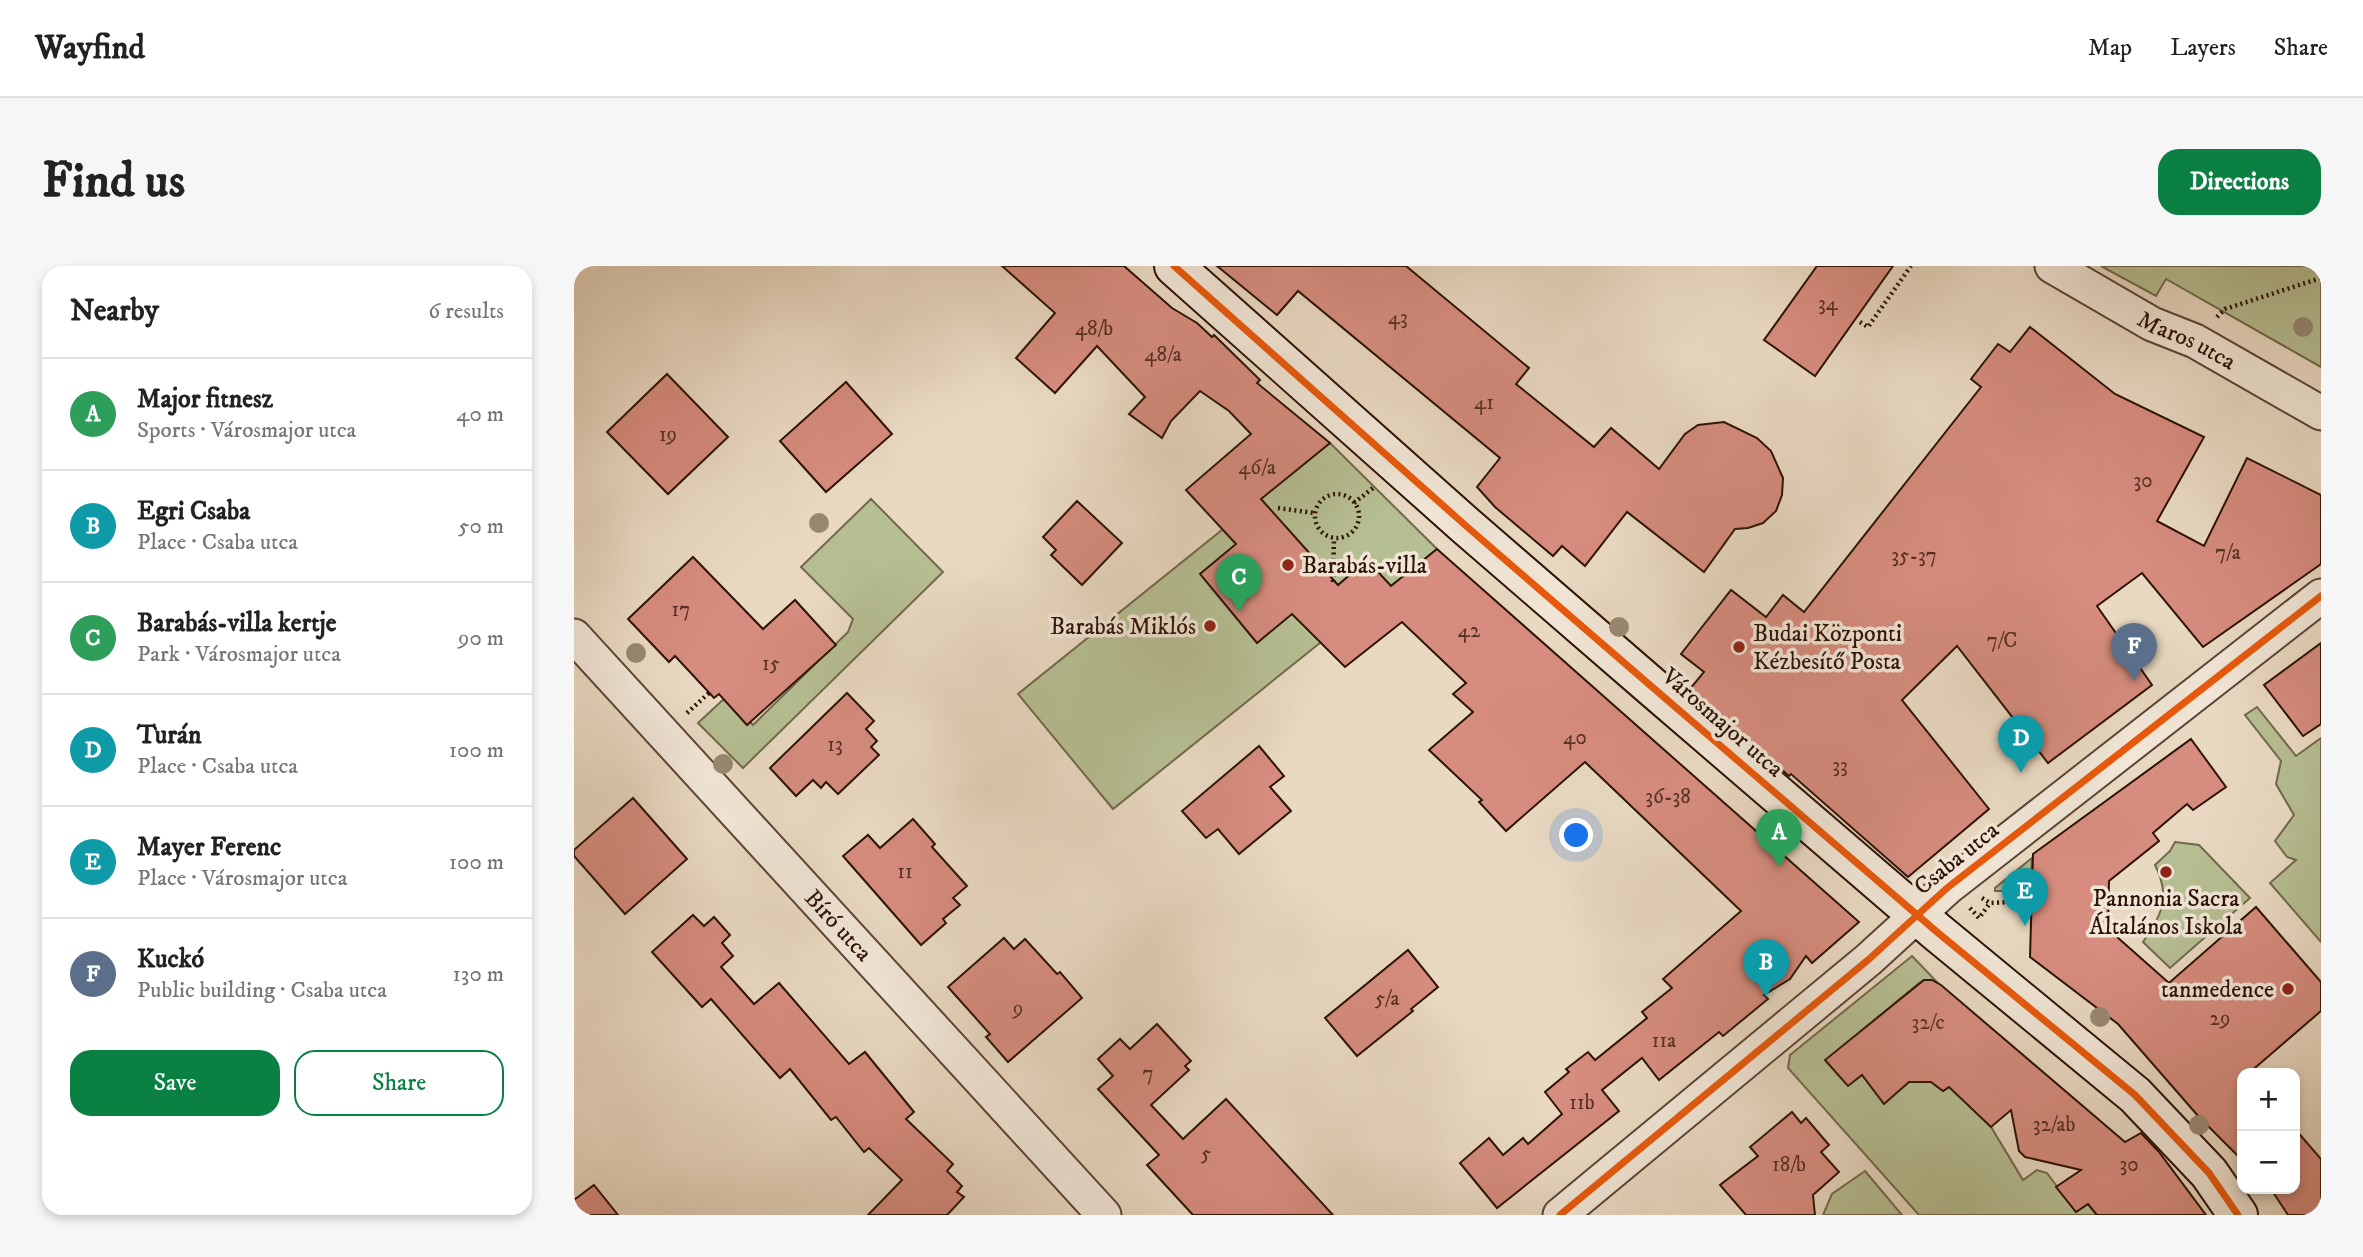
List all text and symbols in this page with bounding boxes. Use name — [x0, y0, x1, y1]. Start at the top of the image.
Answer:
text: Wayfind — [35, 28, 145, 69]
text: Map — [2088, 33, 2132, 63]
text: Layers — [2170, 33, 2236, 63]
text: Share — [2274, 33, 2328, 63]
button: Directions — [2158, 149, 2321, 215]
text: Find us — [42, 151, 185, 213]
house number: 34 — [1818, 291, 1839, 317]
text: Nearby — [70, 293, 159, 330]
text: 6 results — [428, 297, 504, 326]
house number: 43 — [1388, 305, 1408, 331]
street label: Maros utca — [2131, 305, 2242, 378]
house number: 48/b — [1075, 316, 1113, 342]
house number: 48/a — [1144, 342, 1182, 368]
text: Major fitnesz — [137, 383, 273, 416]
house number: 41 — [1474, 390, 1494, 416]
text: A — [86, 400, 100, 429]
text: 40 m — [456, 400, 504, 429]
text: Sports · Városmajor utca — [137, 416, 356, 445]
house number: 19 — [659, 422, 677, 448]
house number: 46/a — [1238, 455, 1276, 481]
house number: 30 — [2133, 468, 2153, 494]
text: Egri Csaba — [137, 495, 250, 528]
text: B — [86, 512, 100, 541]
text: 50 m — [458, 512, 504, 541]
text: Place · Csaba utca — [137, 528, 298, 557]
house number: 7/a — [2215, 540, 2241, 566]
house number: 35-37 — [1891, 543, 1937, 569]
place label: Barabás-villa — [1302, 551, 1428, 581]
pin: C — [1216, 554, 1262, 612]
marker: Barabás-villa — [1280, 557, 1296, 573]
house number: 17 — [672, 597, 690, 623]
text: Barabás-villa kertje — [137, 607, 337, 640]
place label: Barabás Miklós — [1050, 612, 1196, 642]
marker: Barabás Miklós — [1202, 618, 1218, 634]
house number: 42 — [1458, 618, 1481, 644]
place label: Budai Központi Kézbesítő Posta — [1753, 619, 1902, 677]
pin: F — [2111, 623, 2157, 681]
text: C — [85, 624, 101, 653]
text: 90 m — [458, 624, 504, 653]
house number: 7/C — [1987, 628, 2017, 654]
marker: Budai Központi Kézbesítő Posta — [1731, 639, 1747, 655]
text: Park · Városmajor utca — [137, 640, 341, 669]
house number: 15 — [762, 651, 780, 677]
street label: Városmajor utca — [1654, 661, 1790, 784]
pin: D — [1998, 715, 2044, 773]
text: Turán — [137, 719, 202, 752]
house number: 40 — [1563, 725, 1587, 751]
house number: 13 — [827, 732, 843, 758]
text: D — [84, 736, 102, 765]
text: 100 m — [449, 736, 504, 765]
text: Place · Csaba utca — [137, 752, 298, 781]
house number: 33 — [1832, 753, 1848, 779]
house number: 36-38 — [1645, 784, 1691, 810]
pin: A — [1756, 809, 1802, 867]
street label: Csaba utca — [1908, 815, 2006, 902]
your location — [1559, 818, 1593, 852]
text: Mayer Ferenc — [137, 831, 281, 864]
text: E — [85, 848, 101, 877]
text: 100 m — [449, 848, 504, 877]
house number: 11 — [897, 859, 913, 885]
text: Place · Városmajor utca — [137, 864, 347, 893]
marker: Pannonia Sacra Általános Iskola — [2158, 864, 2174, 880]
pin: E — [2002, 868, 2048, 926]
street label: Bíró utca — [798, 884, 879, 969]
place label: Pannonia Sacra Általános Iskola — [2089, 884, 2244, 942]
pin: B — [1743, 939, 1789, 997]
text: Kuckó — [137, 943, 204, 976]
text: F — [86, 960, 100, 989]
text: 130 m — [452, 960, 504, 989]
place label: tanmedence — [2161, 975, 2274, 1005]
text: Public building · Csaba utca — [137, 976, 387, 1005]
marker: tanmedence — [2280, 981, 2296, 997]
house number: 5/a — [1375, 986, 1399, 1012]
house number: 9 — [1012, 996, 1023, 1022]
house number: 29 — [2210, 1006, 2230, 1032]
house number: 32/c — [1912, 1010, 1944, 1036]
house number: 11a — [1652, 1028, 1676, 1054]
button: Save — [70, 1050, 280, 1116]
button: Share — [294, 1050, 504, 1116]
house number: 7 — [1142, 1061, 1154, 1087]
map controls — [2237, 1068, 2300, 1194]
button: + — [2237, 1068, 2300, 1131]
house number: 11b — [1569, 1090, 1595, 1116]
house number: 32/ab — [2033, 1112, 2075, 1138]
button: − — [2237, 1131, 2300, 1194]
house number: 5 — [1201, 1141, 1211, 1167]
house number: 18/b — [1772, 1152, 1806, 1178]
house number: 30 — [2119, 1152, 2139, 1178]

